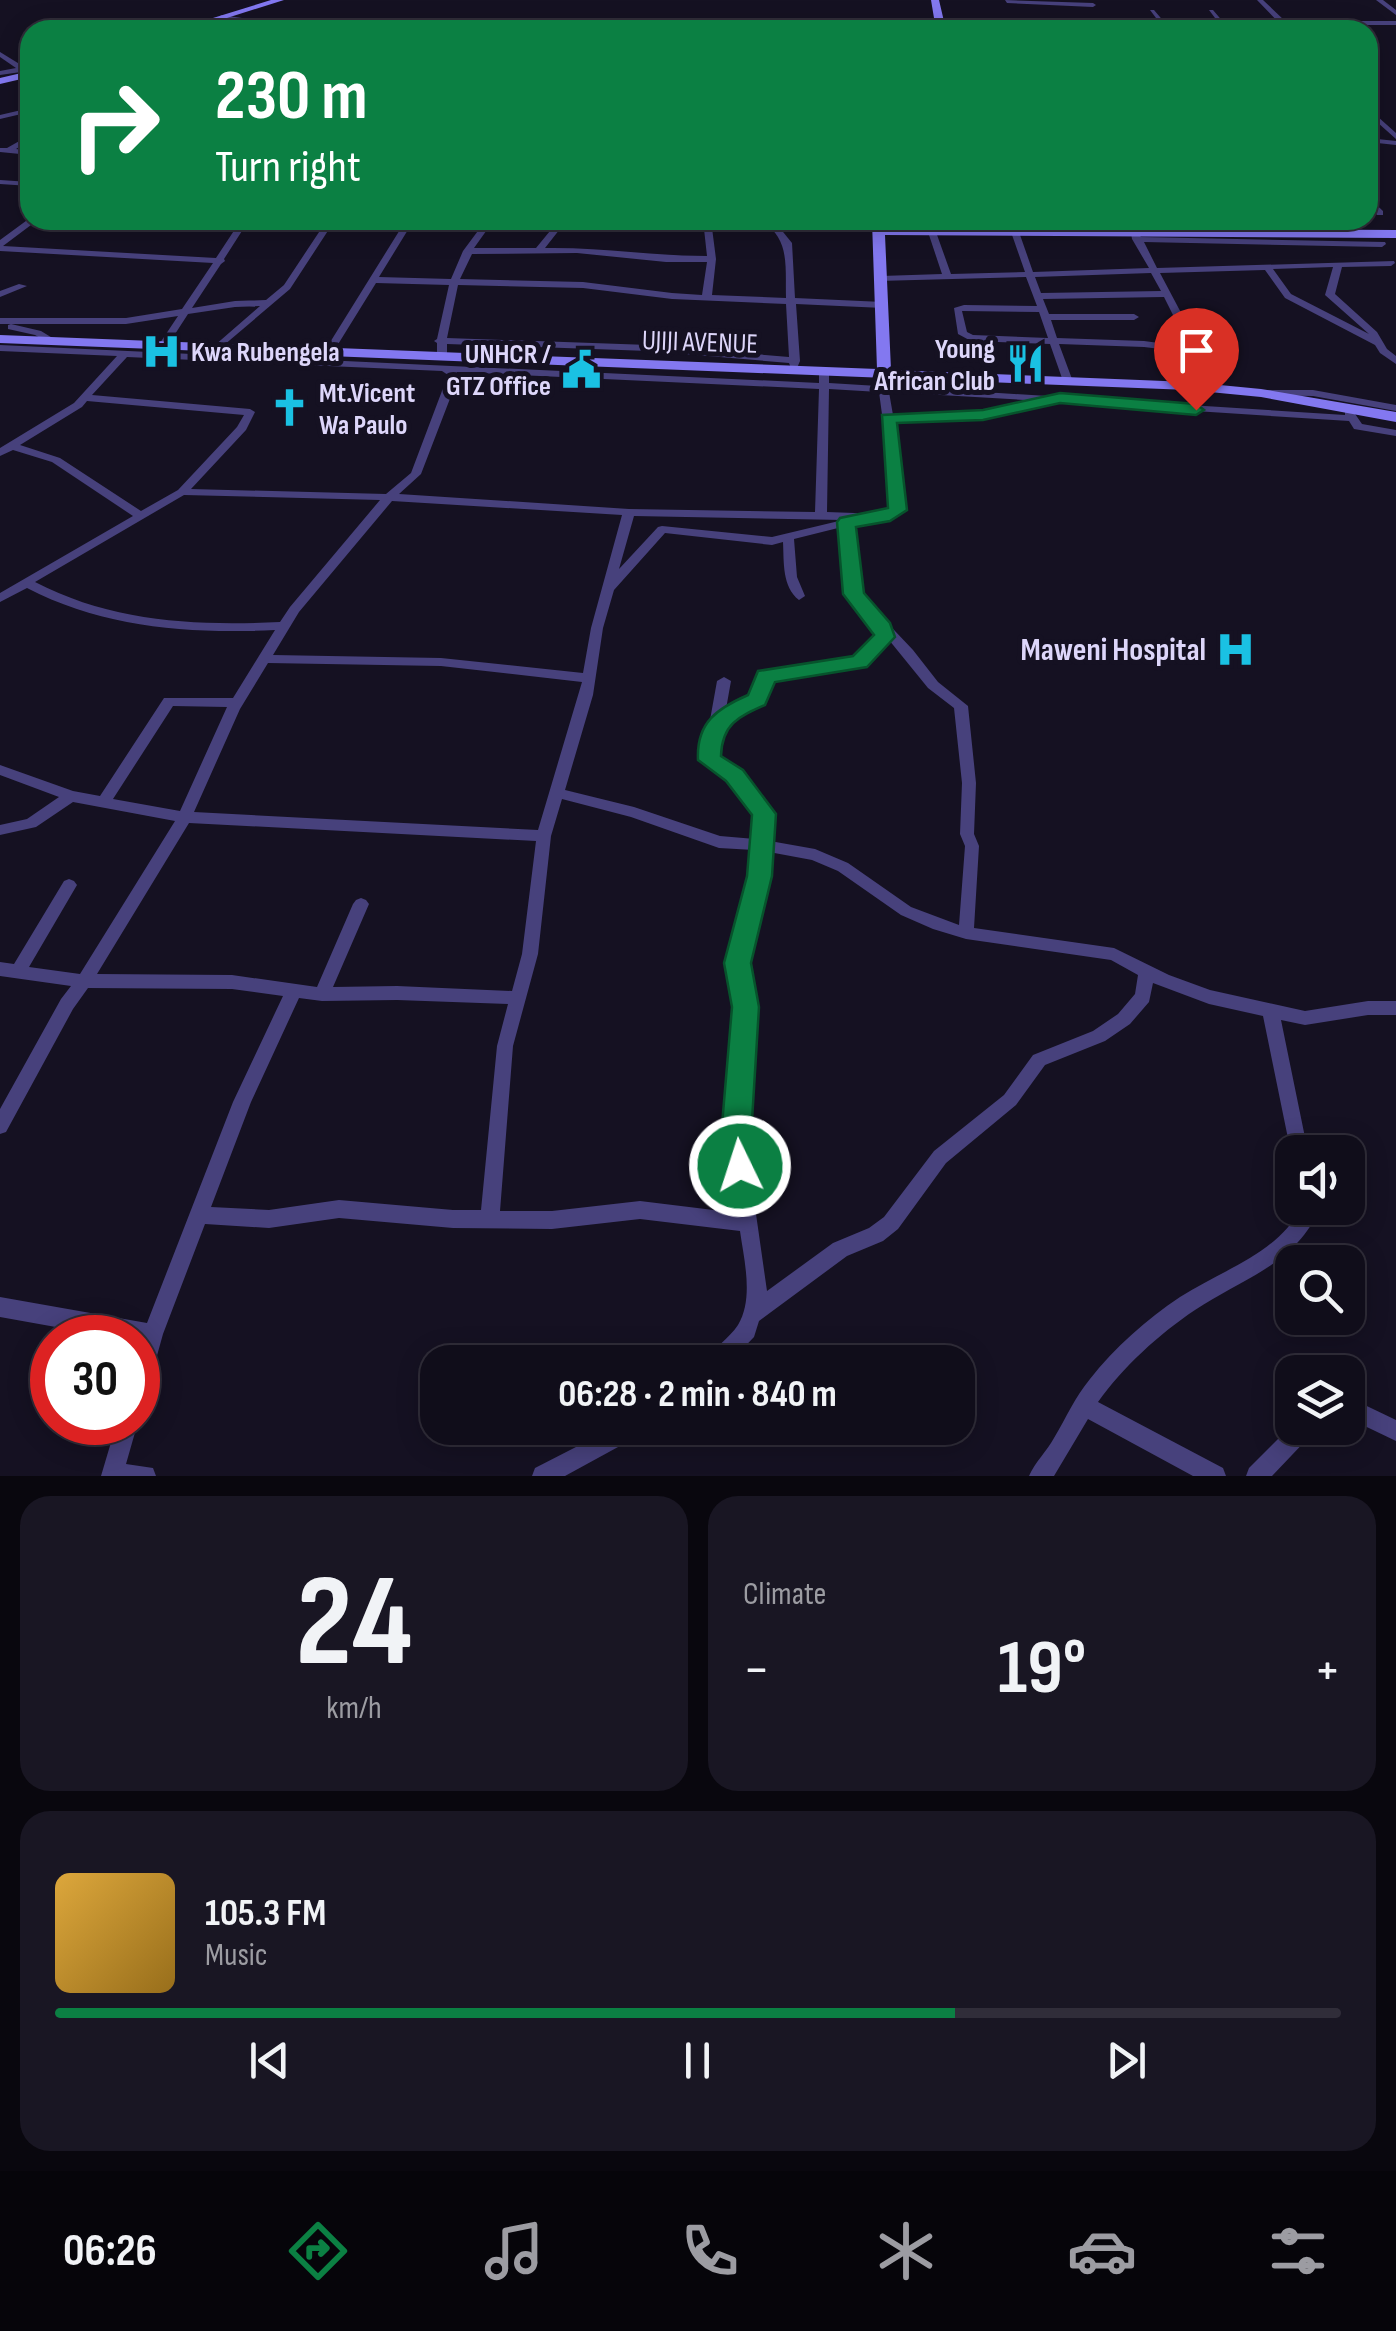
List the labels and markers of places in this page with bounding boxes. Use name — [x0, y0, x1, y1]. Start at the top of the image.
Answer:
pin — [1154, 308, 1239, 411]
hospital icon: Kwa Rubengela — [140, 330, 182, 372]
place label: Young African Club — [873, 333, 995, 398]
place label: Kwa Rubengela — [191, 336, 340, 369]
place label: UNHCR / GTZ Office — [446, 338, 552, 403]
restaurant icon: Young African Club — [1004, 343, 1046, 385]
public building icon: UNHCR / GTZ Office — [560, 348, 602, 390]
place label: Mt.Vicent Wa Paulo — [319, 377, 415, 442]
church icon: Mt.Vicent Wa Paulo — [268, 387, 310, 429]
hospital icon: Maweni Hospital — [1215, 628, 1257, 670]
place label: Maweni Hospital — [1021, 631, 1206, 670]

